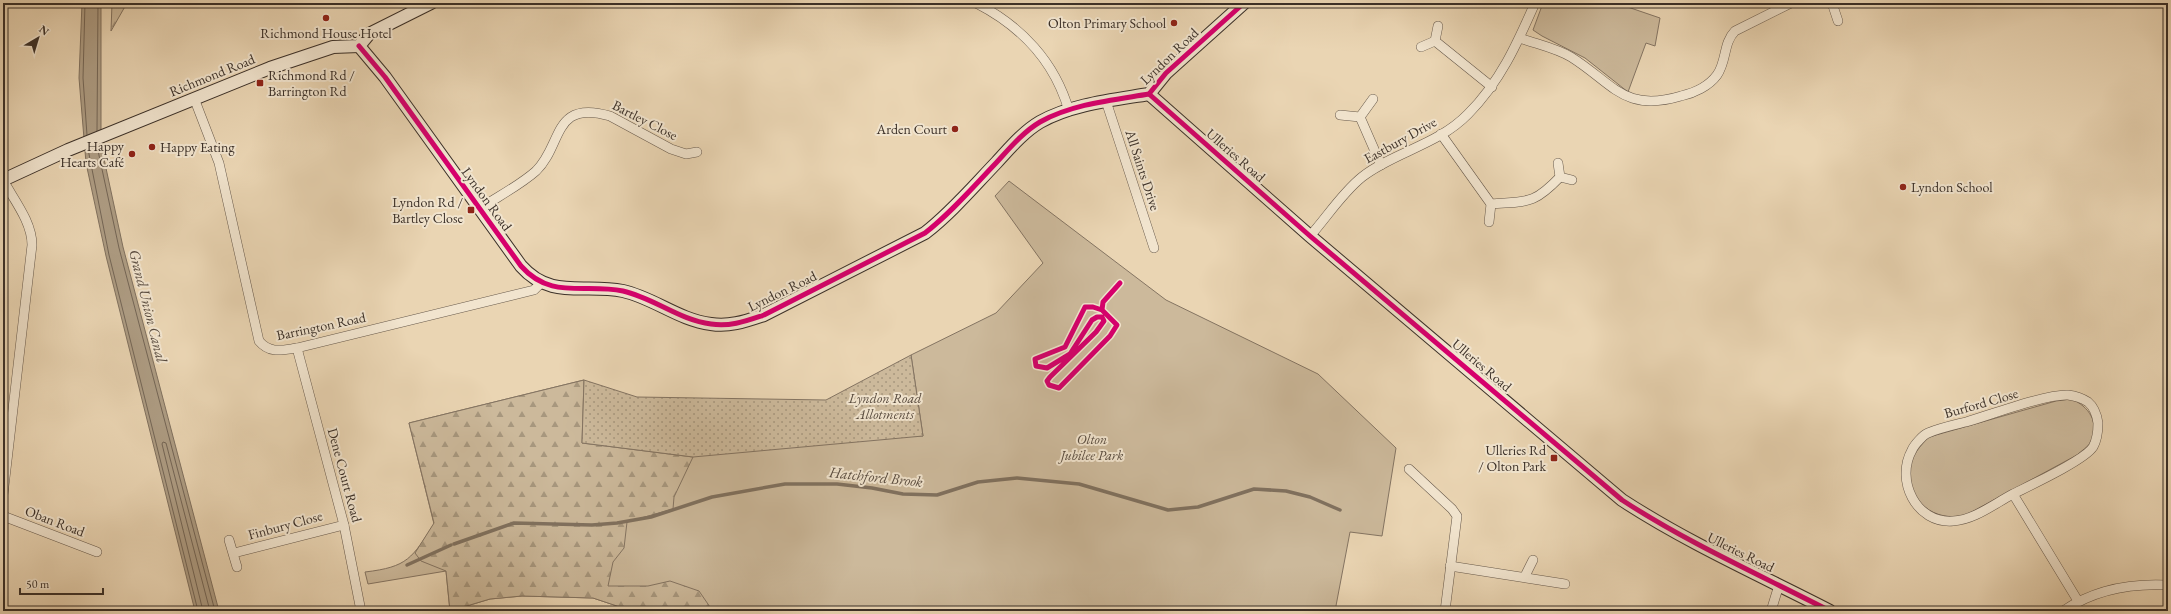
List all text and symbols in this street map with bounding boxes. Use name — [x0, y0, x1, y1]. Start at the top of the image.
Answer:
marker: Richmond House Hotel — [321, 13, 331, 23]
place label: Olton Primary School — [1048, 14, 1167, 32]
north arrow — [18, 18, 58, 58]
marker: Olton Primary School — [1169, 18, 1179, 28]
text: N — [36, 22, 52, 38]
street label: Lyndon Road — [1136, 23, 1203, 88]
place label: Richmond House Hotel — [260, 24, 392, 42]
street label: Richmond Road — [167, 49, 258, 100]
place label: Richmond Rd / Barrington Rd — [268, 66, 355, 100]
marker: Richmond Rd / Barrington Rd — [255, 78, 265, 88]
street label: Bartley Close — [609, 96, 681, 144]
street label: Eastbury Drive — [1361, 112, 1440, 167]
place label: Arden Court — [876, 120, 948, 138]
marker: Arden Court — [950, 124, 960, 134]
street label: Ulleries Road — [1203, 124, 1270, 186]
street label: All Saints Drive — [1121, 126, 1165, 213]
place label: Happy Hearts Café — [60, 137, 125, 171]
place label: Happy Eating — [160, 138, 235, 156]
marker: Happy Eating — [147, 142, 157, 152]
marker: Happy Hearts Café — [127, 149, 137, 159]
street label: Lyndon Road — [458, 164, 517, 235]
place label: Lyndon School — [1911, 178, 1993, 196]
marker: Lyndon School — [1898, 182, 1908, 192]
place label: Lyndon Rd / Bartley Close — [392, 193, 464, 227]
marker: Lyndon Rd / Bartley Close — [466, 205, 476, 215]
water label: Grand Union Canal — [125, 247, 172, 365]
street label: Lyndon Road — [745, 266, 820, 315]
street label: Barrington Road — [275, 308, 368, 344]
street label: Ulleries Road — [1448, 335, 1516, 396]
street label: Burford Close — [1942, 384, 2021, 422]
park label: Lyndon Road Allotments — [848, 389, 922, 423]
street label: Dene Court Road — [324, 426, 366, 525]
park label: Olton Jubilee Park — [1058, 430, 1124, 464]
place label: Ulleries Rd / Olton Park — [1478, 441, 1547, 475]
marker: Ulleries Rd / Olton Park — [1549, 453, 1559, 463]
water label: Hatchford Brook — [827, 462, 924, 491]
street label: Oban Road — [23, 501, 88, 541]
street label: Finbury Close — [246, 506, 325, 544]
street label: Ulleries Road — [1704, 528, 1778, 576]
scale bar — [20, 570, 103, 596]
text: 50 m — [26, 576, 50, 592]

